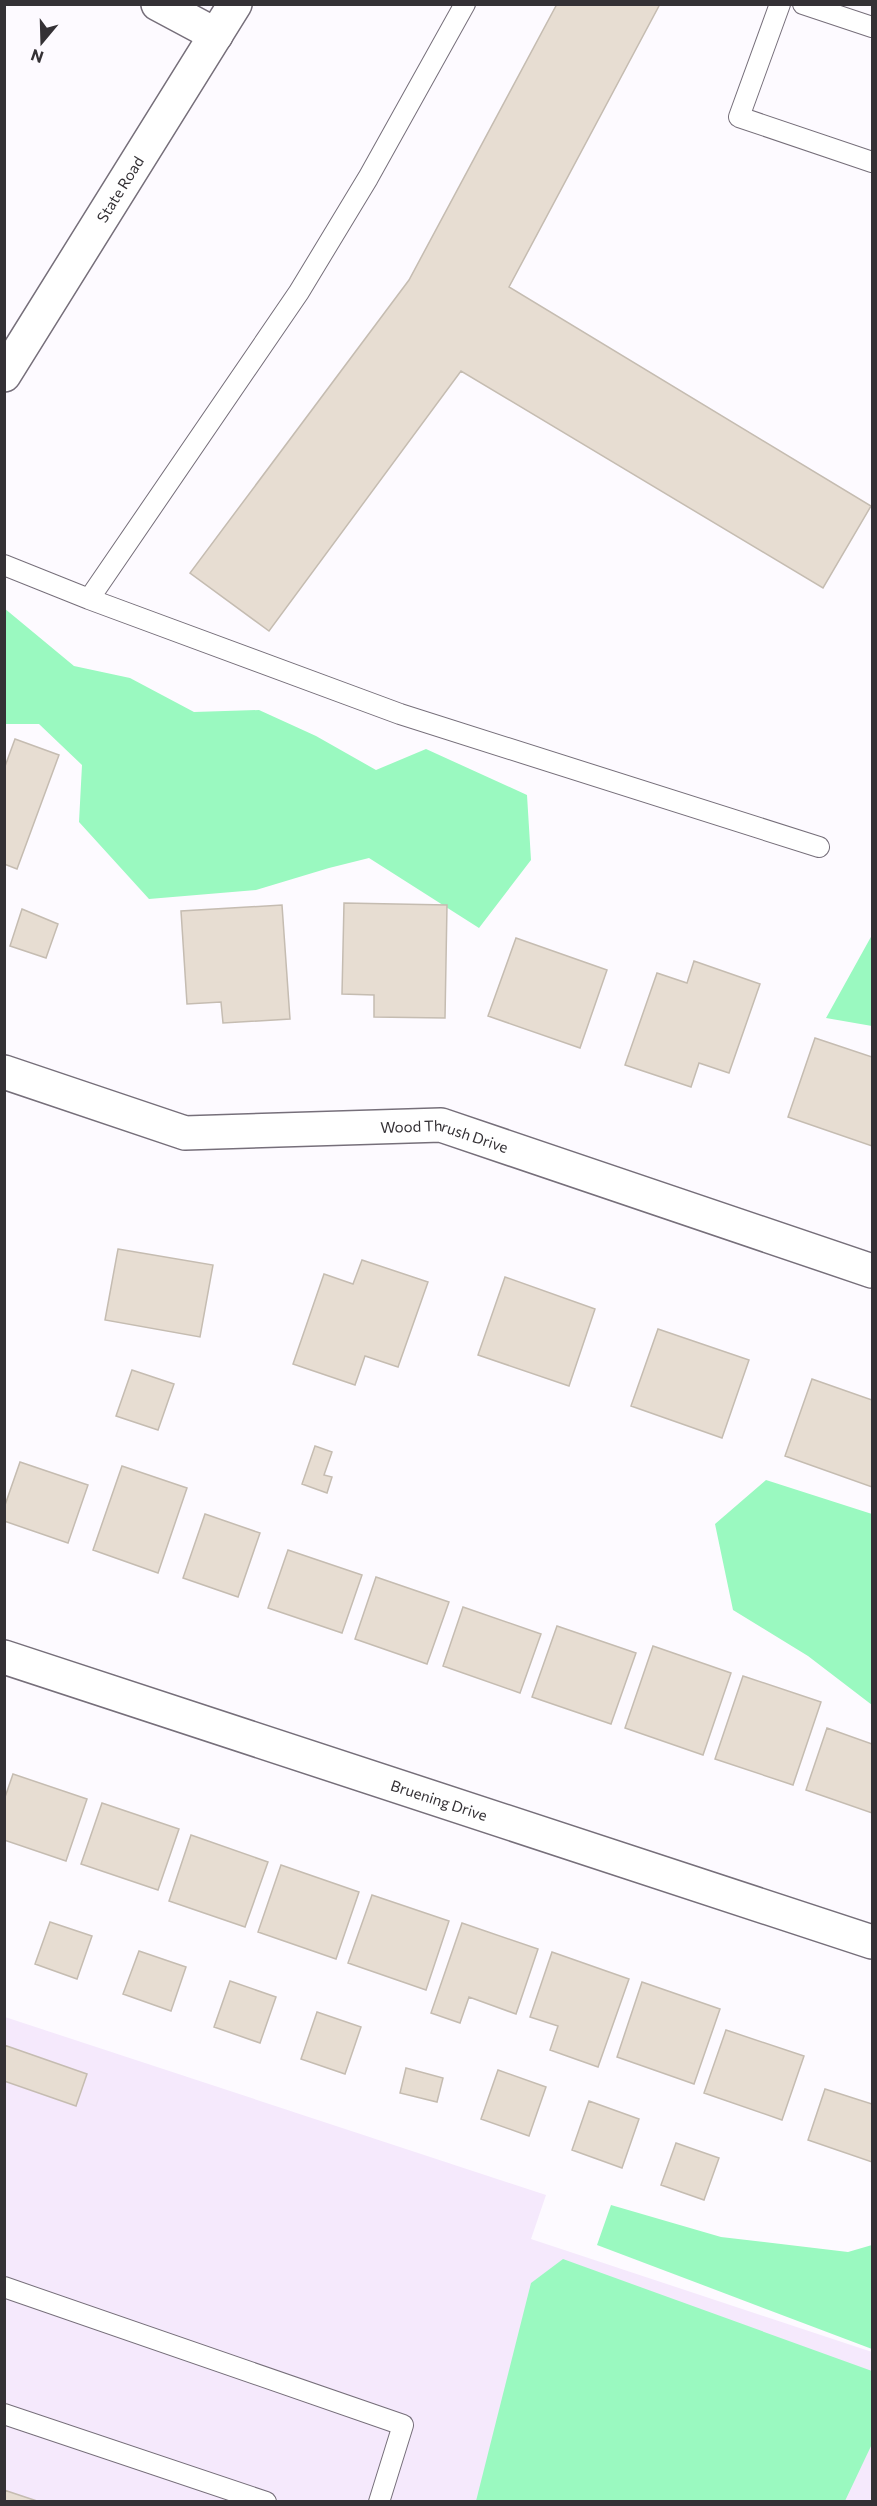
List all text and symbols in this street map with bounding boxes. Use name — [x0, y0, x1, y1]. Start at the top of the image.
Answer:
north arrow — [12, 12, 72, 72]
text: N — [28, 46, 46, 68]
street label: State Road — [92, 153, 147, 226]
street label: Wood Thrush Drive — [380, 1116, 511, 1156]
street label: Bruening Drive — [389, 1776, 490, 1824]

